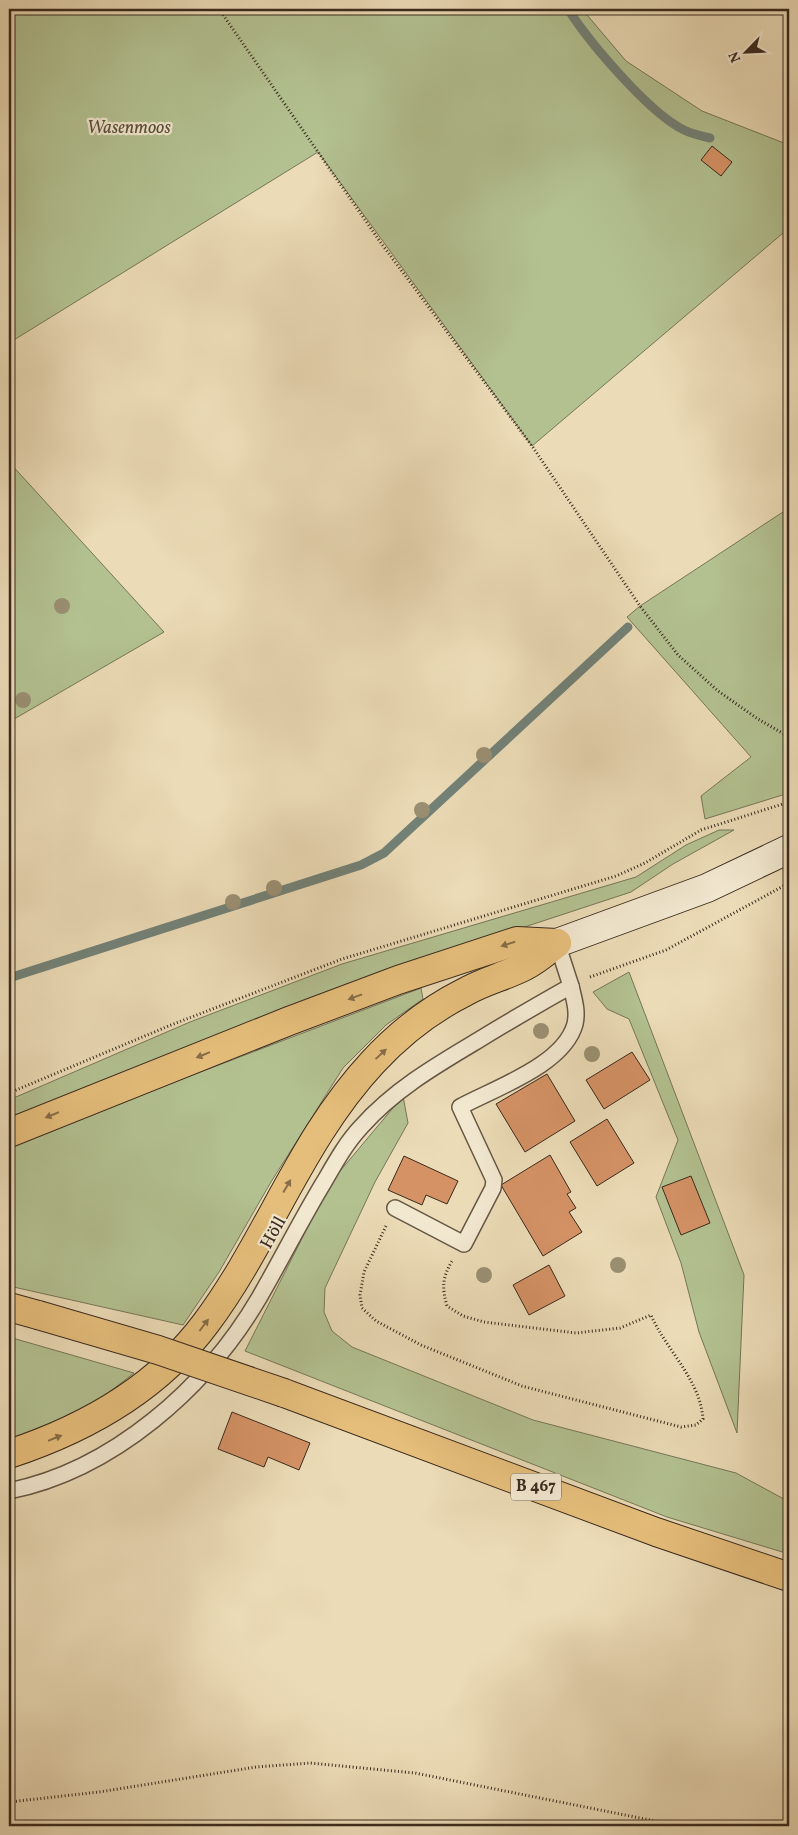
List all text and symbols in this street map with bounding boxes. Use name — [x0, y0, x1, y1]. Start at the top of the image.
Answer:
north arrow — [720, 28, 770, 78]
text: N — [725, 48, 746, 65]
park label: Wasenmoos — [87, 116, 171, 141]
one-way arrow — [501, 941, 516, 948]
one-way arrow — [347, 993, 362, 1001]
one-way arrow — [375, 1048, 387, 1060]
one-way arrow — [195, 1051, 210, 1059]
one-way arrow — [45, 1112, 59, 1120]
one-way arrow — [283, 1179, 292, 1192]
street label: Höll — [255, 1212, 293, 1254]
one-way arrow — [199, 1318, 209, 1332]
one-way arrow — [47, 1433, 62, 1441]
road number: B 467 — [511, 1474, 561, 1500]

